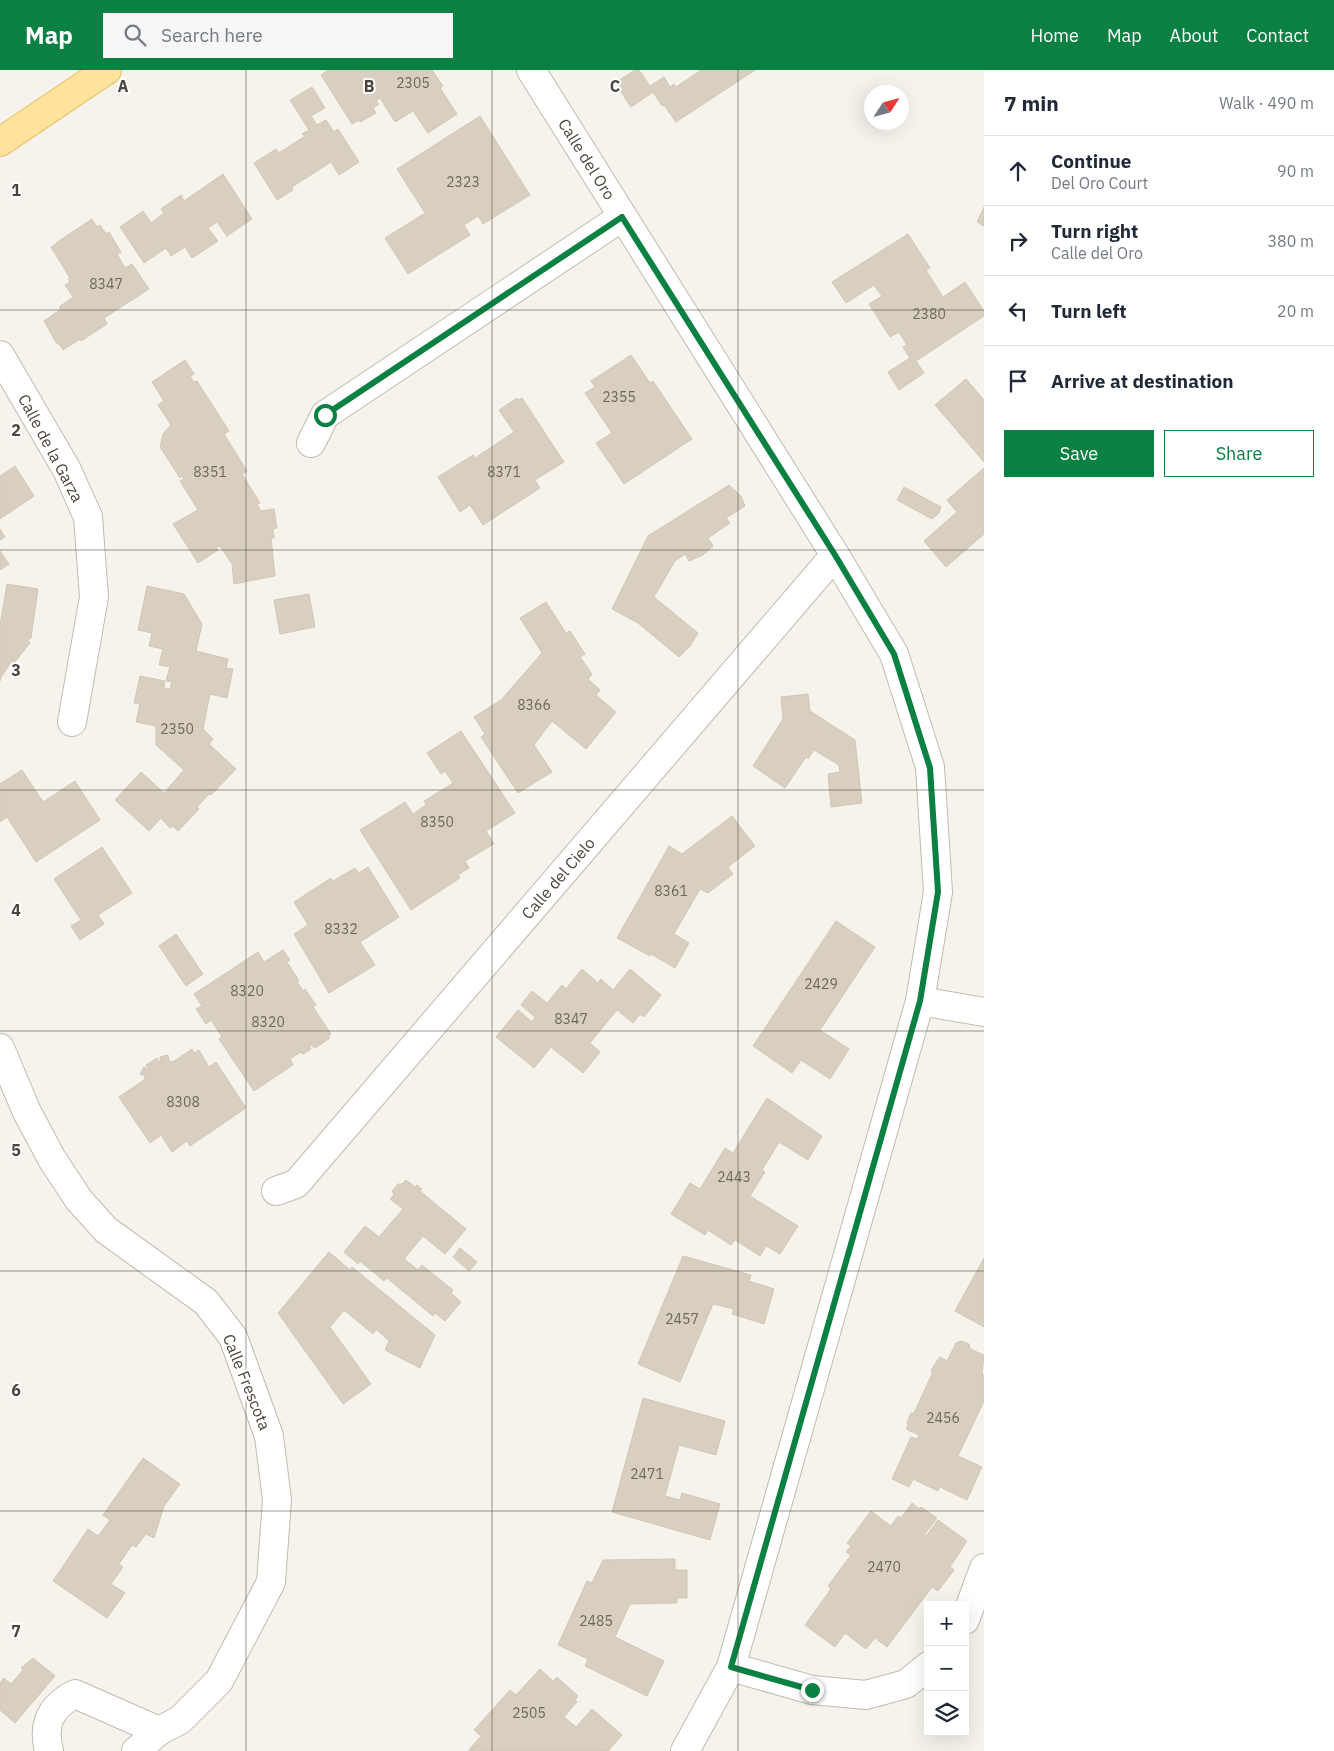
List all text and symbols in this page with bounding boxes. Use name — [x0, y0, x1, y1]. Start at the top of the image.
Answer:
search box — [103, 13, 453, 58]
text: Map — [25, 19, 73, 51]
icon: search — [121, 21, 149, 49]
text: Search here — [161, 23, 263, 47]
text: Home — [1031, 24, 1079, 47]
text: Map — [1107, 24, 1142, 47]
text: About — [1170, 24, 1218, 47]
text: Contact — [1246, 24, 1309, 47]
house number: 2305 — [396, 74, 430, 92]
text: A — [118, 76, 129, 96]
text: B — [364, 76, 375, 96]
text: C — [610, 76, 620, 96]
north arrow — [864, 85, 909, 130]
text: 7 min — [1004, 89, 1059, 117]
text: Walk · 490 m — [1219, 93, 1314, 113]
street label: Calle del Oro — [554, 115, 620, 203]
text: Continue — [1051, 149, 1131, 173]
icon: ahead — [1004, 157, 1032, 185]
text: 90 m — [1277, 161, 1314, 181]
house number: 2323 — [446, 173, 480, 191]
text: Del Oro Court — [1051, 173, 1148, 193]
text: 1 — [11, 180, 21, 200]
text: Turn right — [1051, 219, 1138, 243]
icon: right — [1004, 227, 1032, 255]
text: 380 m — [1267, 231, 1314, 251]
text: Calle del Oro — [1051, 243, 1143, 263]
house number: 8347 — [89, 275, 123, 293]
icon: left — [1004, 297, 1032, 325]
text: Turn left — [1051, 299, 1127, 323]
text: 20 m — [1277, 301, 1314, 321]
house number: 2380 — [912, 305, 946, 323]
icon: arrive — [1004, 367, 1032, 395]
text: Arrive at destination — [1051, 369, 1234, 393]
house number: 2355 — [602, 388, 636, 406]
street label: Calle de la Garza — [14, 390, 88, 506]
route start — [314, 404, 337, 427]
text: 2 — [11, 420, 21, 440]
button: Save — [1004, 430, 1154, 477]
button: Share — [1164, 430, 1314, 477]
house number: 8351 — [193, 463, 227, 481]
house number: 8371 — [487, 463, 521, 481]
text: 3 — [11, 660, 21, 680]
house number: 8366 — [517, 696, 551, 714]
house number: 2350 — [160, 720, 194, 738]
house number: 8350 — [420, 813, 454, 831]
street label: Calle del Cielo — [517, 833, 599, 923]
house number: 8361 — [654, 882, 688, 900]
text: 4 — [11, 900, 21, 920]
house number: 8332 — [324, 920, 358, 938]
house number: 2429 — [804, 975, 838, 993]
house number: 8320 — [230, 982, 264, 1000]
house number: 8347 — [554, 1010, 588, 1028]
house number: 8320 — [251, 1013, 285, 1031]
house number: 8308 — [166, 1093, 200, 1111]
text: 5 — [11, 1140, 21, 1160]
house number: 2443 — [717, 1168, 751, 1186]
house number: 2457 — [665, 1310, 699, 1328]
street label: Calle Frescota — [219, 1331, 275, 1433]
text: 6 — [11, 1380, 21, 1400]
house number: 2456 — [926, 1409, 960, 1427]
house number: 2471 — [630, 1465, 664, 1483]
house number: 2470 — [867, 1558, 901, 1576]
map controls — [924, 1601, 969, 1736]
button: + — [924, 1601, 969, 1646]
house number: 2485 — [579, 1612, 613, 1630]
text: 7 — [11, 1621, 21, 1641]
button: − — [924, 1646, 969, 1691]
route end — [801, 1679, 824, 1702]
button: layers — [924, 1691, 969, 1736]
house number: 2505 — [512, 1704, 546, 1722]

